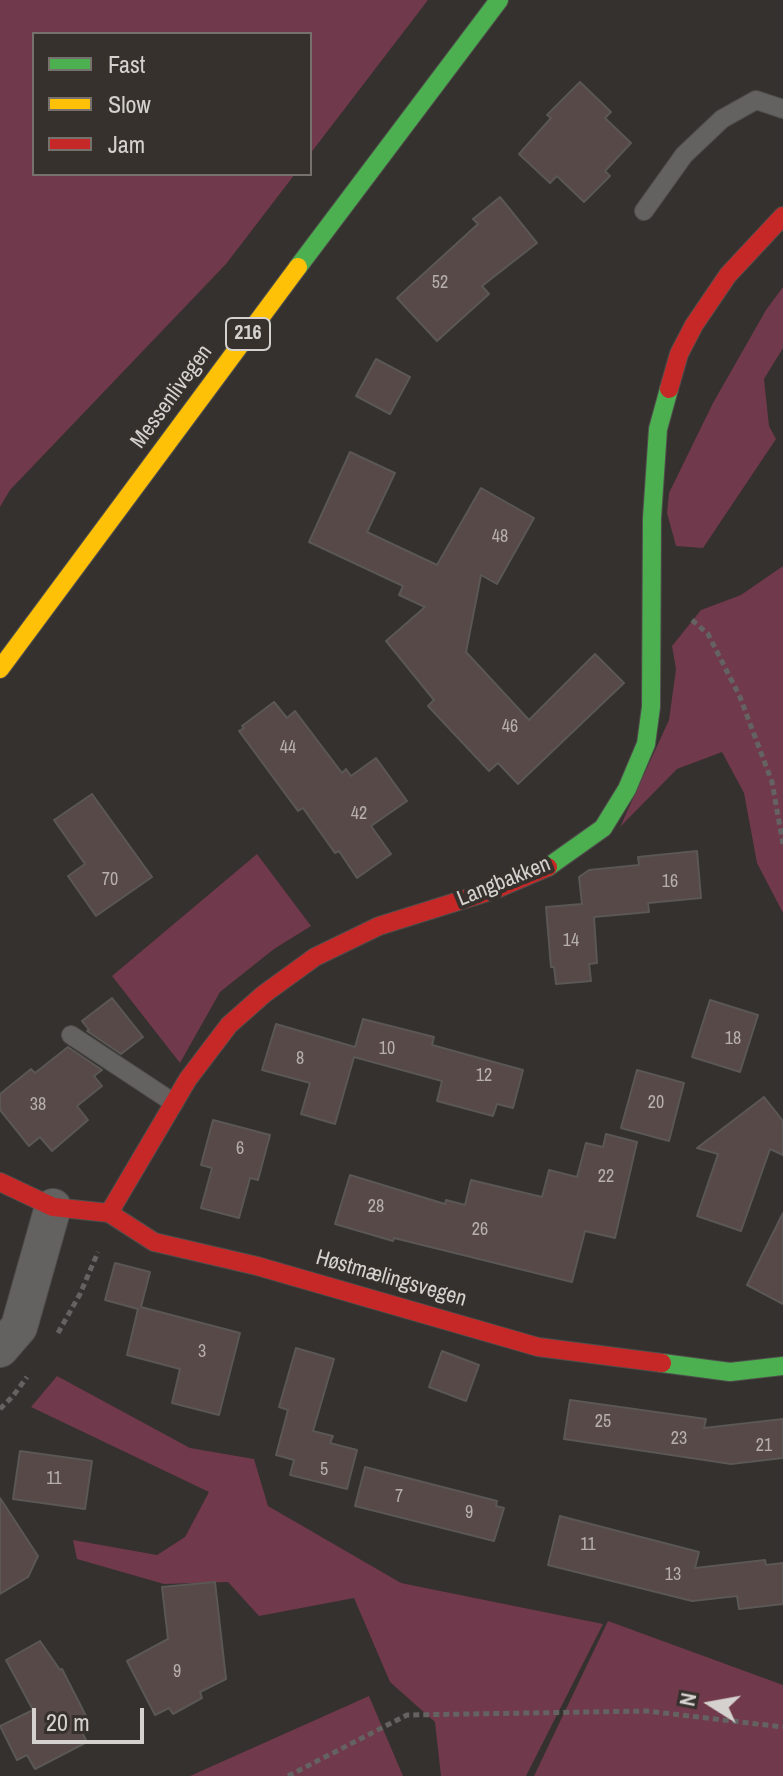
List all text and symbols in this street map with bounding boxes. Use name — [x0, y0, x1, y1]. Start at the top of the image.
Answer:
legend — [32, 32, 312, 176]
text: Fast — [108, 48, 145, 80]
text: Slow — [108, 88, 151, 120]
text: Jam — [108, 128, 145, 160]
house number: 52 — [432, 272, 448, 294]
road number: 216 — [226, 318, 270, 350]
street label: Messenlivegen — [126, 340, 218, 454]
house number: 48 — [492, 526, 508, 548]
house number: 46 — [502, 716, 518, 738]
house number: 44 — [280, 737, 296, 759]
house number: 42 — [351, 803, 367, 825]
street label: Langbakken — [453, 851, 555, 913]
house number: 70 — [102, 869, 118, 891]
house number: 16 — [662, 871, 678, 893]
house number: 14 — [563, 930, 579, 952]
house number: 18 — [725, 1028, 741, 1050]
house number: 10 — [379, 1038, 395, 1060]
house number: 8 — [296, 1048, 304, 1070]
house number: 12 — [476, 1065, 492, 1087]
house number: 20 — [648, 1092, 664, 1114]
house number: 38 — [30, 1094, 46, 1116]
house number: 6 — [236, 1138, 244, 1160]
house number: 22 — [598, 1166, 614, 1188]
house number: 28 — [368, 1196, 384, 1218]
house number: 26 — [472, 1219, 488, 1241]
street label: Høstmælingsvegen — [313, 1245, 469, 1313]
house number: 3 — [198, 1341, 206, 1363]
house number: 25 — [595, 1411, 611, 1433]
house number: 23 — [671, 1428, 687, 1450]
house number: 21 — [756, 1435, 772, 1457]
house number: 5 — [320, 1459, 328, 1481]
house number: 11 — [46, 1468, 62, 1490]
house number: 7 — [395, 1486, 403, 1508]
house number: 9 — [465, 1502, 473, 1524]
house number: 11 — [580, 1534, 596, 1556]
house number: 13 — [665, 1564, 681, 1586]
house number: 9 — [173, 1661, 181, 1683]
north arrow — [671, 1664, 751, 1744]
text: N — [671, 1690, 703, 1709]
scale bar — [36, 1692, 148, 1742]
text: 20 m — [46, 1706, 90, 1738]

